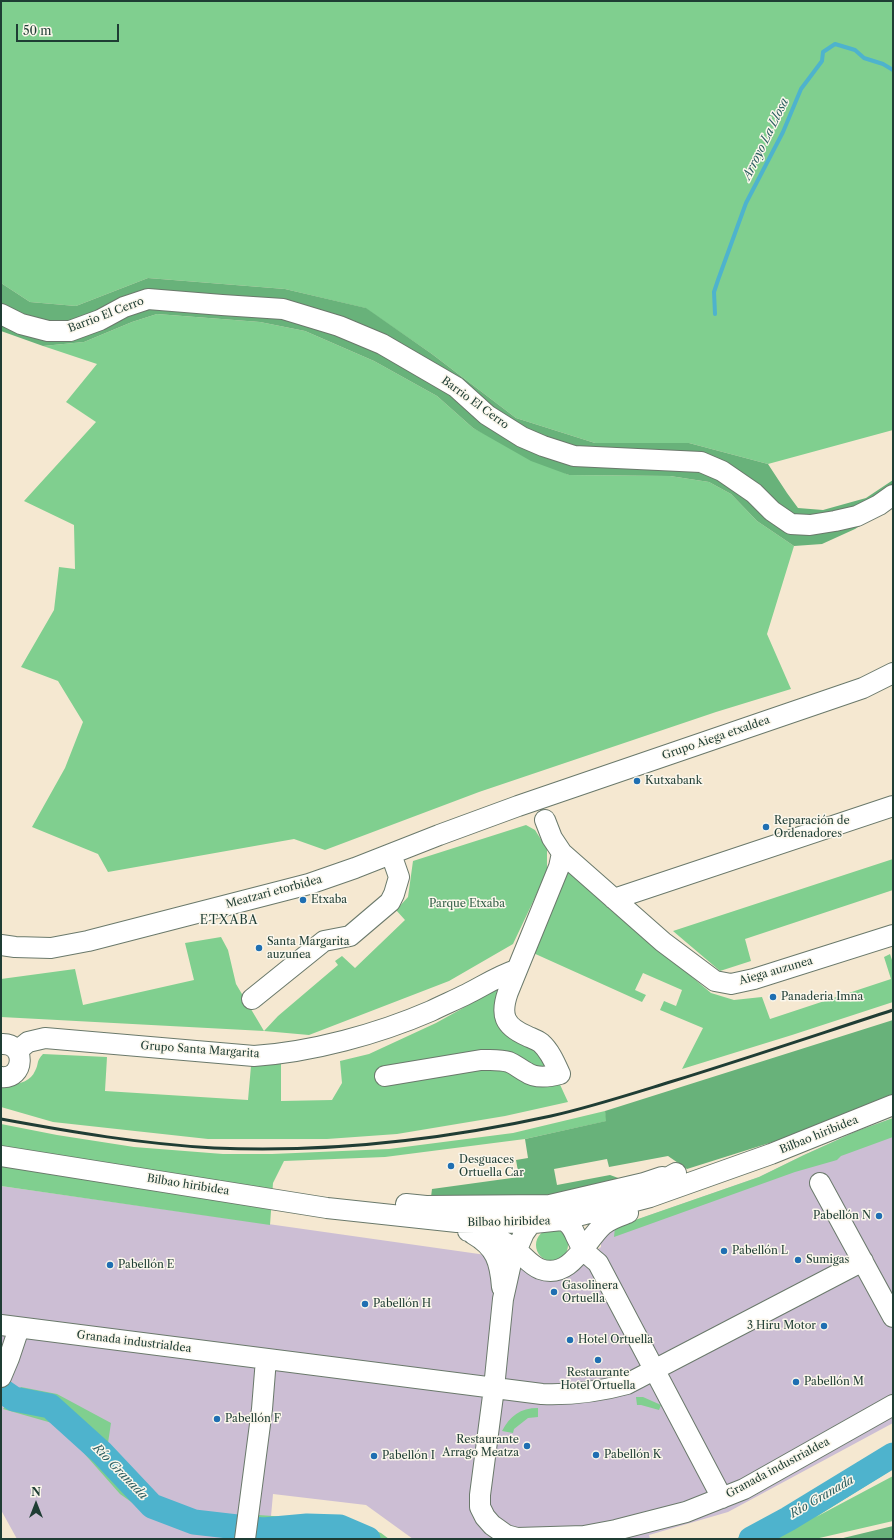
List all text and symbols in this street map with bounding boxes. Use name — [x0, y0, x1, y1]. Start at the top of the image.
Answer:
scale bar — [18, 16, 121, 42]
text: 50 m — [23, 23, 52, 38]
water label: Arroyo La Llosa — [740, 96, 792, 182]
street label: Barrio El Cerro — [66, 294, 146, 336]
street label: Barrio El Cerro — [439, 374, 511, 432]
street label: Grupo Aiega etxaldea — [660, 713, 772, 763]
place label: Kutxabank — [645, 774, 702, 788]
marker: Kutxabank — [632, 776, 642, 786]
place label: Reparación de Ordenadores — [774, 814, 850, 840]
marker: Reparación de Ordenadores — [761, 822, 771, 832]
street label: Meatzari etorbidea — [224, 873, 324, 911]
place label: Etxaba — [311, 893, 347, 907]
marker: Etxaba — [298, 895, 308, 905]
park label: Parque Etxaba — [429, 897, 505, 911]
district label: ETXABA — [200, 914, 258, 928]
place label: Santa Margarita auzunea — [267, 935, 349, 961]
marker: Santa Margarita auzunea — [254, 943, 264, 953]
street label: Aiega auzunea — [738, 954, 814, 988]
place label: Panaderia Imna — [781, 990, 863, 1004]
marker: Panaderia Imna — [768, 992, 778, 1002]
street label: Grupo Santa Margarita — [140, 1039, 260, 1061]
street label: Bilbao hiribidea — [778, 1113, 860, 1157]
place label: Desguaces Ortuella Car — [459, 1153, 524, 1179]
marker: Desguaces Ortuella Car — [446, 1161, 456, 1171]
street label: Bilbao hiribidea — [146, 1172, 230, 1198]
place label: Pabellón N — [813, 1209, 871, 1223]
marker: Pabellón N — [874, 1211, 884, 1221]
street label: Bilbao hiribidea — [467, 1215, 551, 1229]
place label: Pabellón L — [732, 1244, 788, 1258]
marker: Pabellón L — [719, 1246, 729, 1256]
place label: Sumigas — [806, 1253, 849, 1267]
marker: Sumigas — [793, 1255, 803, 1265]
place label: Pabellón E — [118, 1258, 174, 1272]
marker: Pabellón E — [105, 1260, 115, 1270]
place label: Gasolinera Ortuella — [562, 1279, 618, 1305]
marker: Gasolinera Ortuella — [549, 1287, 559, 1297]
place label: Pabellón H — [373, 1297, 431, 1311]
marker: Pabellón H — [360, 1299, 370, 1309]
place label: 3 Hiru Motor — [747, 1319, 816, 1333]
marker: 3 Hiru Motor — [819, 1321, 829, 1331]
street label: Granada industrialdea — [76, 1328, 192, 1356]
place label: Hotel Ortuella — [578, 1333, 653, 1347]
marker: Hotel Ortuella — [565, 1335, 575, 1345]
marker: Restaurante Hotel Ortuella — [593, 1355, 603, 1365]
place label: Restaurante Hotel Ortuella — [560, 1366, 636, 1392]
place label: Pabellón M — [804, 1375, 864, 1389]
marker: Pabellón M — [791, 1377, 801, 1387]
place label: Pabellón F — [225, 1412, 281, 1426]
marker: Pabellón F — [212, 1414, 222, 1424]
place label: Restaurante Arrago Meatza — [442, 1433, 519, 1459]
street label: Granada industrialdea — [724, 1435, 832, 1501]
water label: Río Granada — [90, 1441, 150, 1503]
marker: Restaurante Arrago Meatza — [522, 1441, 532, 1451]
place label: Pabellón K — [604, 1448, 661, 1462]
place label: Pabellón I — [382, 1449, 435, 1463]
marker: Pabellón K — [591, 1450, 601, 1460]
marker: Pabellón I — [369, 1451, 379, 1461]
water label: Río Granada — [787, 1473, 857, 1521]
north arrow — [16, 1484, 56, 1524]
text: N — [31, 1485, 41, 1499]

